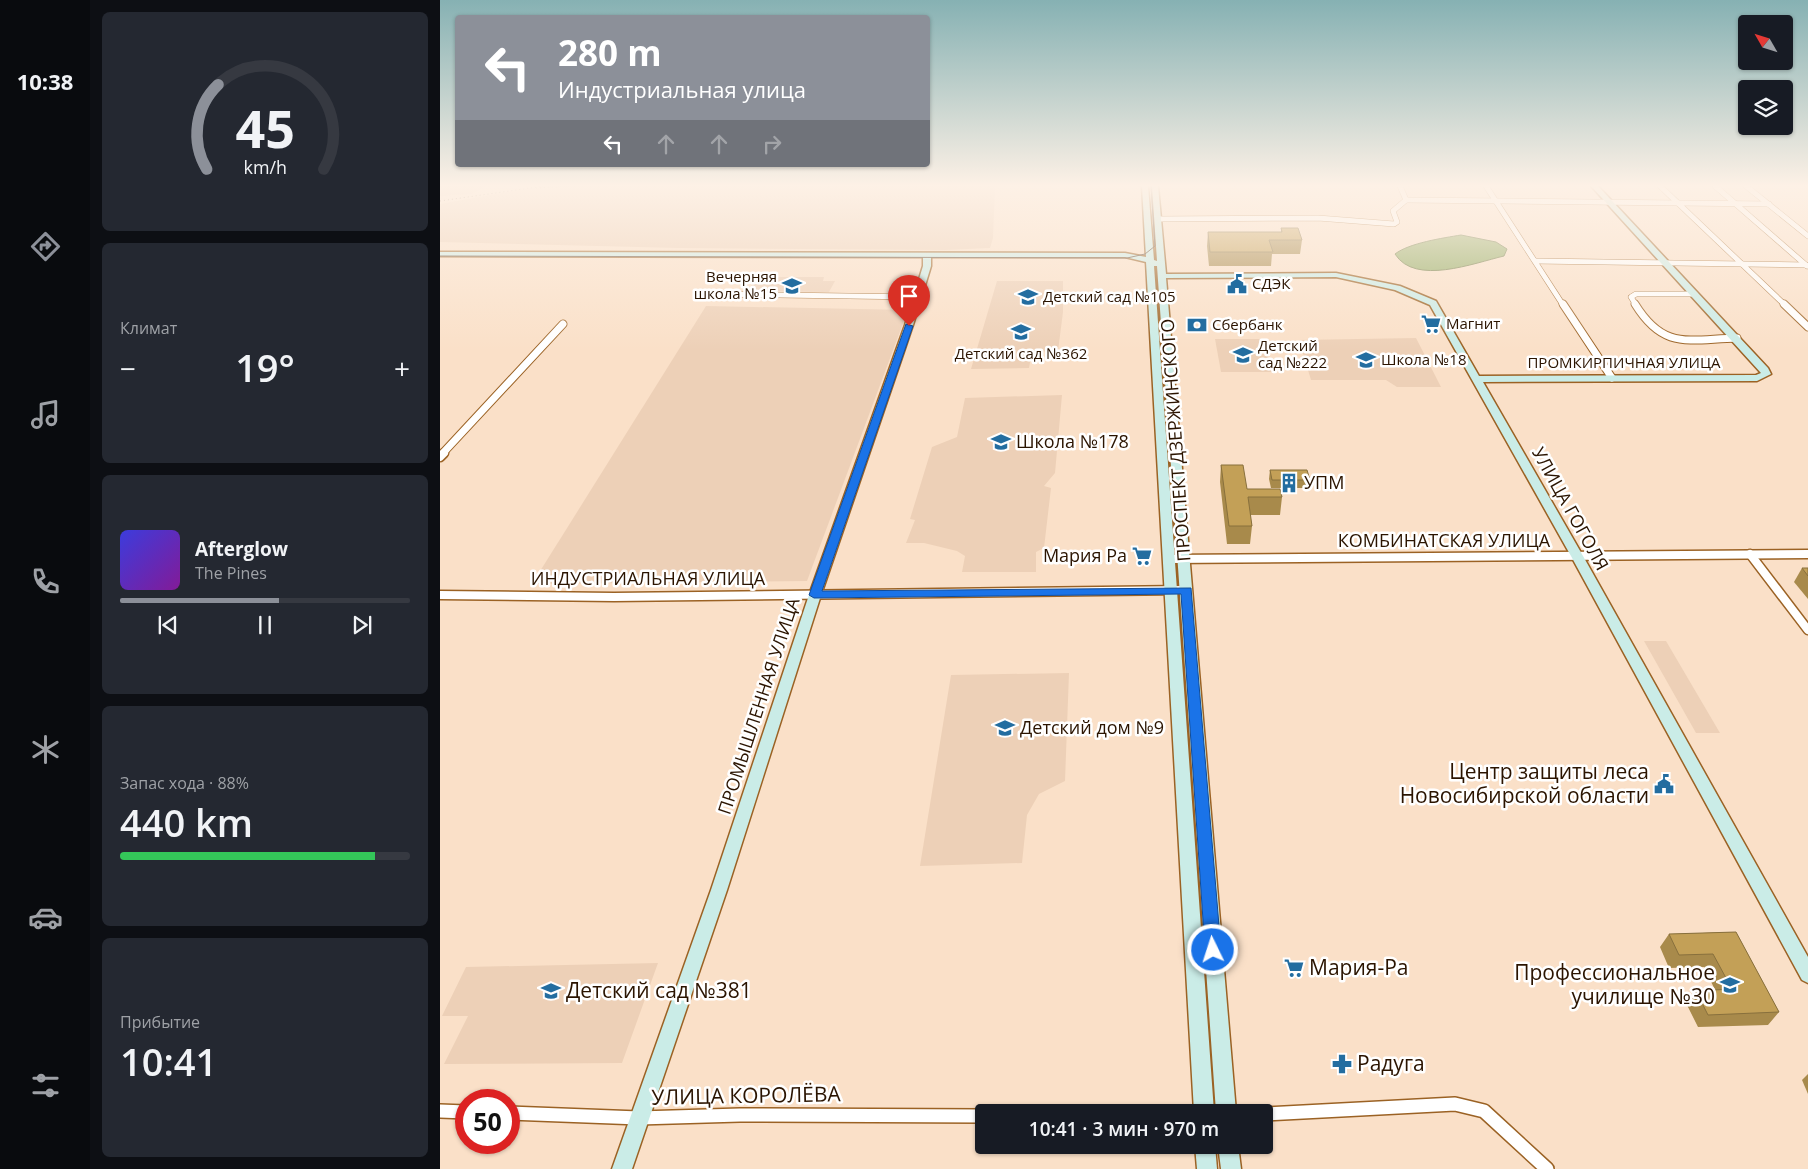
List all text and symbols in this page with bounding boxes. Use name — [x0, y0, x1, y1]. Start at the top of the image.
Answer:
north arrow — [1738, 15, 1792, 70]
map controls — [1738, 15, 1793, 135]
text: 280 m — [558, 29, 662, 76]
icon: left — [475, 35, 540, 100]
text: 10:38 — [17, 66, 73, 96]
text: Индустриальная улица — [558, 74, 806, 104]
button: layers — [1738, 80, 1793, 135]
text: 45 — [235, 92, 295, 163]
icon: left — [599, 130, 627, 158]
icon: ahead — [652, 130, 680, 158]
icon: ahead — [705, 130, 733, 158]
icon: right — [758, 130, 786, 158]
text: km/h — [243, 155, 287, 179]
icon: directions — [28, 229, 63, 264]
place label: Вечерняя школа №15 — [694, 266, 777, 303]
public building icon: СДЭК — [1226, 273, 1248, 295]
place label: СДЭК — [1252, 273, 1291, 293]
school or university icon: Вечерняя школа №15 — [781, 275, 803, 297]
pin — [888, 275, 930, 326]
icon: arrive — [895, 282, 923, 310]
school or university icon: Детский сад №105 — [1017, 286, 1039, 308]
place label: Детский сад №105 — [1043, 286, 1176, 306]
supermarket icon: Магнит — [1420, 313, 1442, 335]
place label: Магнит — [1446, 313, 1500, 333]
bank icon: Сбербанк — [1186, 314, 1208, 336]
place label: Сбербанк — [1212, 314, 1283, 334]
text: Климат — [120, 317, 177, 339]
street label: ПРОСПЕКТ ДЗЕРЖИНСКОГО — [1155, 318, 1195, 562]
school or university icon: Детский сад №362 — [1010, 321, 1032, 343]
place label: Детский сад №222 — [1258, 335, 1327, 372]
text: 19° — [235, 341, 295, 393]
place label: Детский сад №362 — [955, 343, 1087, 363]
school or university icon: Детский сад №222 — [1232, 344, 1254, 366]
text: − — [120, 349, 136, 387]
text: + — [394, 349, 410, 387]
school or university icon: Школа №18 — [1355, 349, 1377, 371]
place label: Школа №18 — [1381, 349, 1467, 369]
street label: ПРОМКИРПИЧНАЯ УЛИЦА — [1527, 352, 1721, 372]
icon: music — [28, 397, 63, 432]
place label: Школа №178 — [1016, 429, 1129, 453]
school or university icon: Школа №178 — [990, 431, 1012, 453]
street label: УЛИЦА ГОГОЛЯ — [1527, 443, 1615, 574]
place label: УПМ — [1304, 470, 1344, 494]
building icon: УПМ — [1278, 472, 1300, 494]
street label: КОМБИНАТСКАЯ УЛИЦА — [1338, 528, 1551, 552]
text: Afterglow — [195, 536, 288, 562]
place label: Мария Ра — [1043, 543, 1127, 567]
supermarket icon: Мария Ра — [1131, 545, 1153, 567]
text: The Pines — [195, 562, 267, 584]
icon: phone — [28, 564, 63, 599]
street label: ИНДУСТРИАЛЬНАЯ УЛИЦА — [531, 566, 766, 590]
street label: ПРОМЫШЛЕННАЯ УЛИЦА — [712, 594, 805, 817]
icon: previous — [154, 611, 182, 639]
icon: pause — [251, 611, 279, 639]
icon: next — [348, 611, 376, 639]
place label: Детский дом №9 — [1020, 715, 1164, 739]
school or university icon: Детский дом №9 — [994, 717, 1016, 739]
icon: climate — [28, 732, 63, 767]
place label: Центр защиты леса Новосибирской области — [1400, 757, 1649, 809]
text: Запас хода · 88% — [120, 772, 249, 794]
public building icon: Центр защиты леса Новосибирской области — [1653, 773, 1675, 795]
text: 440 km — [120, 796, 253, 848]
icon: car — [28, 900, 63, 935]
position arrow — [1186, 923, 1238, 975]
place label: Мария-Ра — [1309, 953, 1408, 981]
supermarket icon: Мария-Ра — [1283, 957, 1305, 979]
place label: Профессиональное училище №30 — [1514, 958, 1715, 1010]
school or university icon: Профессиональное училище №30 — [1719, 974, 1741, 996]
place label: Детский сад №381 — [566, 976, 752, 1004]
school or university icon: Детский сад №381 — [540, 980, 562, 1002]
text: Прибытие — [120, 1011, 200, 1033]
text: 10:41 — [120, 1035, 217, 1087]
place label: Радуга — [1357, 1049, 1425, 1077]
pharmacy icon: Радуга — [1331, 1053, 1353, 1075]
icon: filters — [28, 1068, 63, 1103]
street label: УЛИЦА КОРОЛЁВА — [651, 1079, 842, 1111]
speed limit sign: 50 — [455, 1089, 520, 1154]
text: 10:41 · 3 мин · 970 m — [1029, 1116, 1219, 1142]

